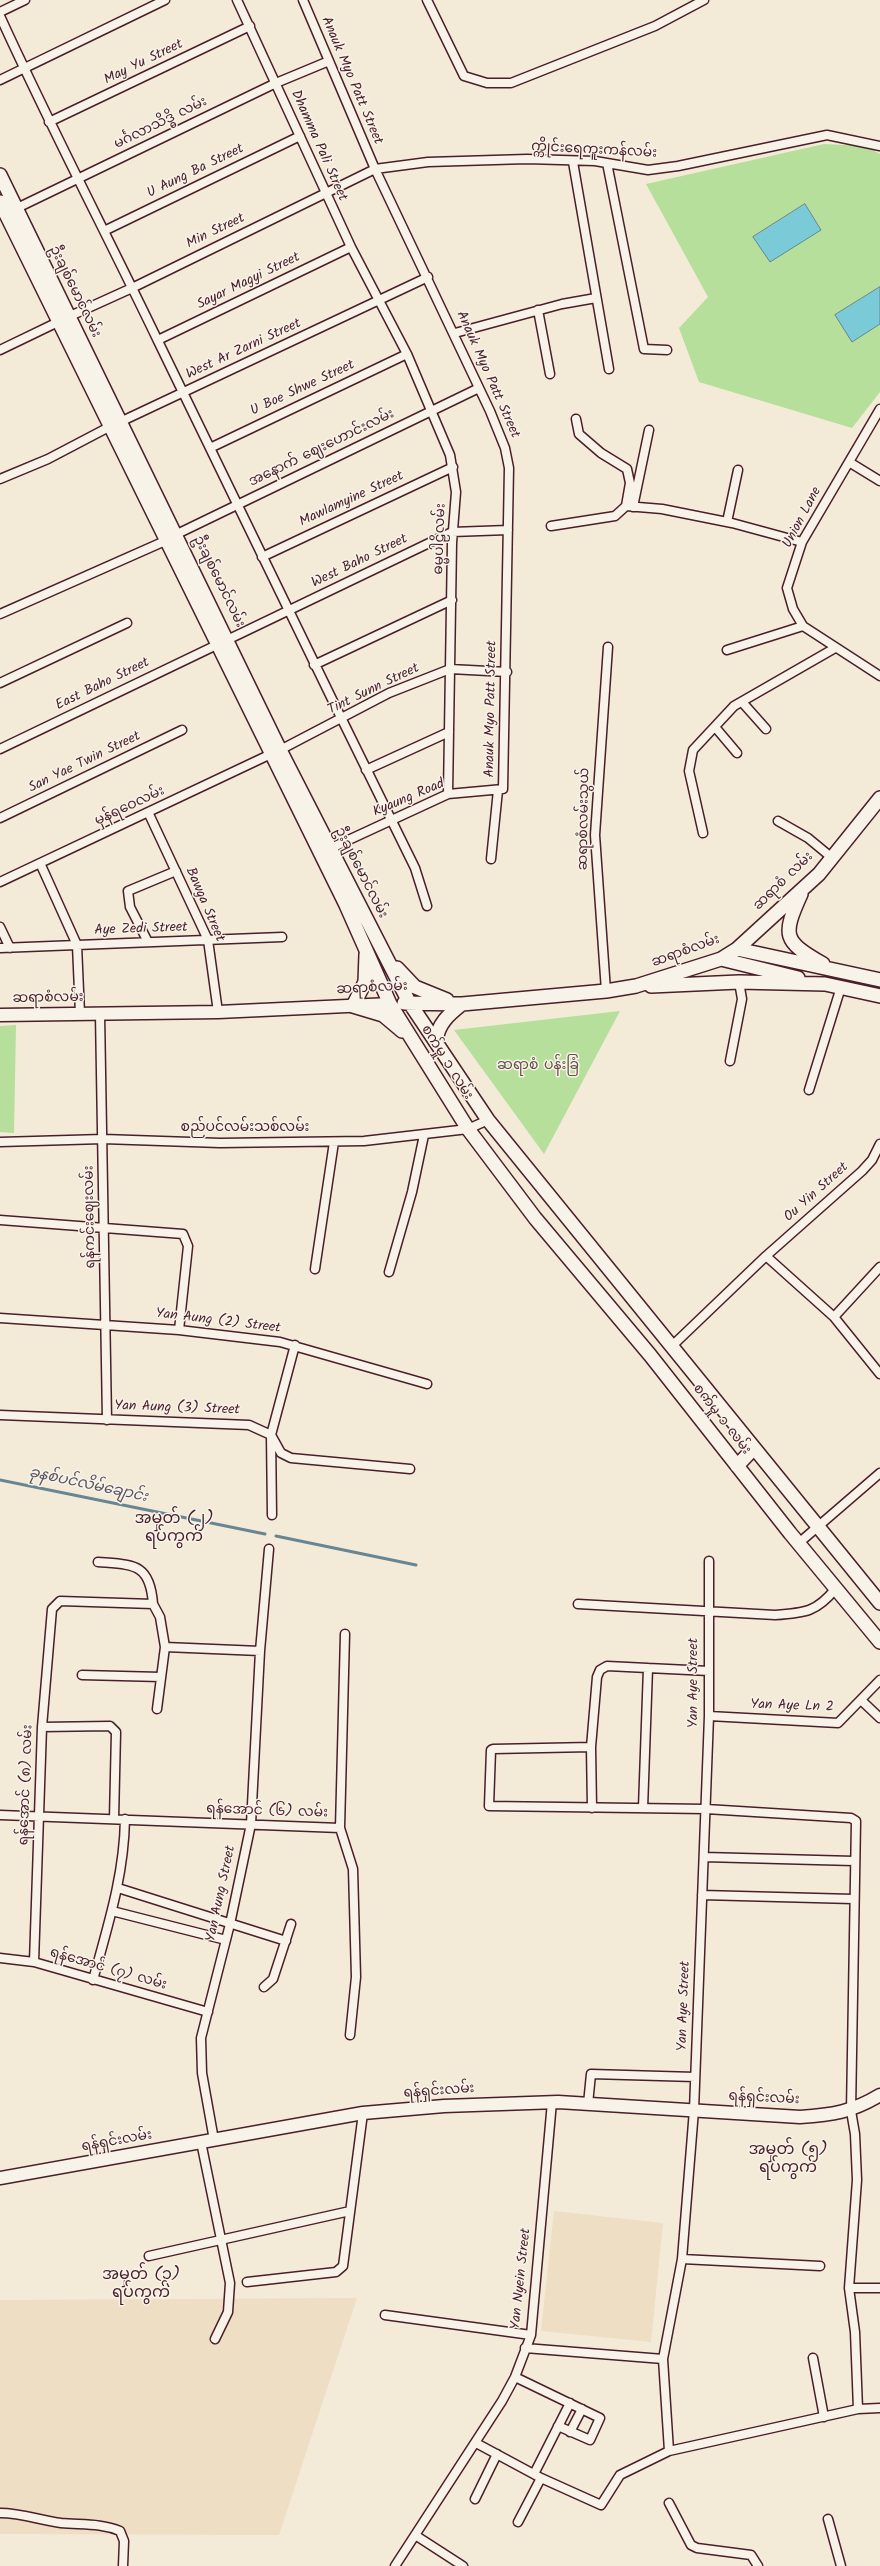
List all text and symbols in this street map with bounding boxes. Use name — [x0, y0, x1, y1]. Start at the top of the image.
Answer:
street label: Anauk Myo Patt Street — [316, 15, 386, 147]
street label: May Yu Street — [102, 37, 186, 89]
street label: Dhamma Pali Street — [286, 88, 350, 204]
street label: မင်္ဂလာသိဒ္ဓိ လမ်း — [112, 94, 210, 154]
street label: က္ကိုင်းရေကူးကန်လမ်း — [531, 139, 657, 163]
street label: U Aung Ba Street — [145, 141, 247, 203]
street label: Min Street — [184, 211, 248, 253]
street label: ဦးချစ်မောင်လမ်း — [44, 243, 104, 341]
street label: Sayar Magyi Street — [195, 250, 303, 314]
street label: Anauk Myo Patt Street — [451, 309, 523, 441]
street label: West Ar Zarni Street — [184, 316, 304, 384]
street label: U Boe Shwe Street — [248, 358, 358, 420]
street label: အနောက် ဈေးဟောင်းလမ်း — [247, 406, 397, 492]
street label: Mawlamyine Street — [297, 469, 407, 531]
street label: Union Lane — [780, 485, 826, 551]
street label: ဓမ္မပါဠိလမ်း — [431, 503, 451, 575]
street label: West Baho Street — [309, 532, 411, 592]
street label: ဦးချစ်မောင်လမ်း — [188, 533, 248, 631]
street label: Anauk Myo Patt Street — [482, 640, 502, 778]
street label: East Baho Street — [53, 655, 153, 715]
street label: Tint Sunn Street — [326, 661, 422, 719]
street label: San Yae Twin Street — [26, 729, 144, 797]
street label: ဆရာစံလမ်းသွယ် — [576, 767, 594, 871]
street label: Kyaung Road — [371, 776, 447, 822]
street label: မှန်ရဝေလမ်း — [92, 783, 168, 831]
street label: ဦးချစ်မောင်လမ်း — [330, 825, 390, 921]
street label: ဆရာစံ လမ်း — [751, 849, 817, 915]
street label: Bawga Street — [181, 865, 227, 945]
street label: Aye Zedi Street — [94, 920, 188, 940]
street label: ဆရာစံလမ်း — [650, 932, 722, 972]
street label: ဆရာစံလမ်း — [336, 979, 408, 999]
street label: ဆရာစံလမ်း — [12, 990, 84, 1008]
street label: စက်မှု ၁ လမ်း — [416, 1023, 476, 1103]
park label: ဆရာစံ ပန်းခြံ — [497, 1059, 579, 1075]
street label: စည်ပင်လမ်းသစ်လမ်း — [181, 1121, 309, 1137]
street label: Ou Yin Street — [781, 1160, 853, 1226]
street label: ရန်ကင်းဈေးလမ်း — [82, 1165, 100, 1269]
street label: Yan Aung (2) Street — [155, 1306, 281, 1338]
street label: စက်မှု ၁ လမ်း — [688, 1381, 754, 1459]
street label: Yan Aung (3) Street — [114, 1398, 240, 1420]
water label: ခုနစ်ပင်လိမ်ချောင်း — [27, 1465, 149, 1507]
district label: အမှတ် (၂) ရပ်ကွက် — [135, 1510, 213, 1548]
street label: Yan Aye Street — [687, 1638, 703, 1728]
street label: Yan Aye Ln 2 — [750, 1697, 834, 1717]
street label: ရန်အောင် (၈) လမ်း — [16, 1724, 38, 1846]
street label: ရန်အောင် (၆) လမ်း — [206, 1801, 328, 1823]
street label: Yan Aung Street — [204, 1844, 240, 1944]
street label: ရန်အောင် (၇) လမ်း — [48, 1945, 168, 1995]
street label: Yan Aye Street — [675, 1961, 695, 2051]
street label: ရန်ရှင်းလမ်း — [403, 2081, 475, 2103]
street label: ရန်ရှင်းလမ်း — [728, 2089, 800, 2109]
street label: ရန်ရှင်းလမ်း — [81, 2128, 153, 2156]
district label: အမှတ် (၅) ရပ်ကွက် — [749, 2141, 827, 2179]
street label: Yan Nyein Street — [508, 2227, 536, 2331]
district label: အမှတ် (၃) ရပ်ကွက် — [102, 2266, 180, 2304]

